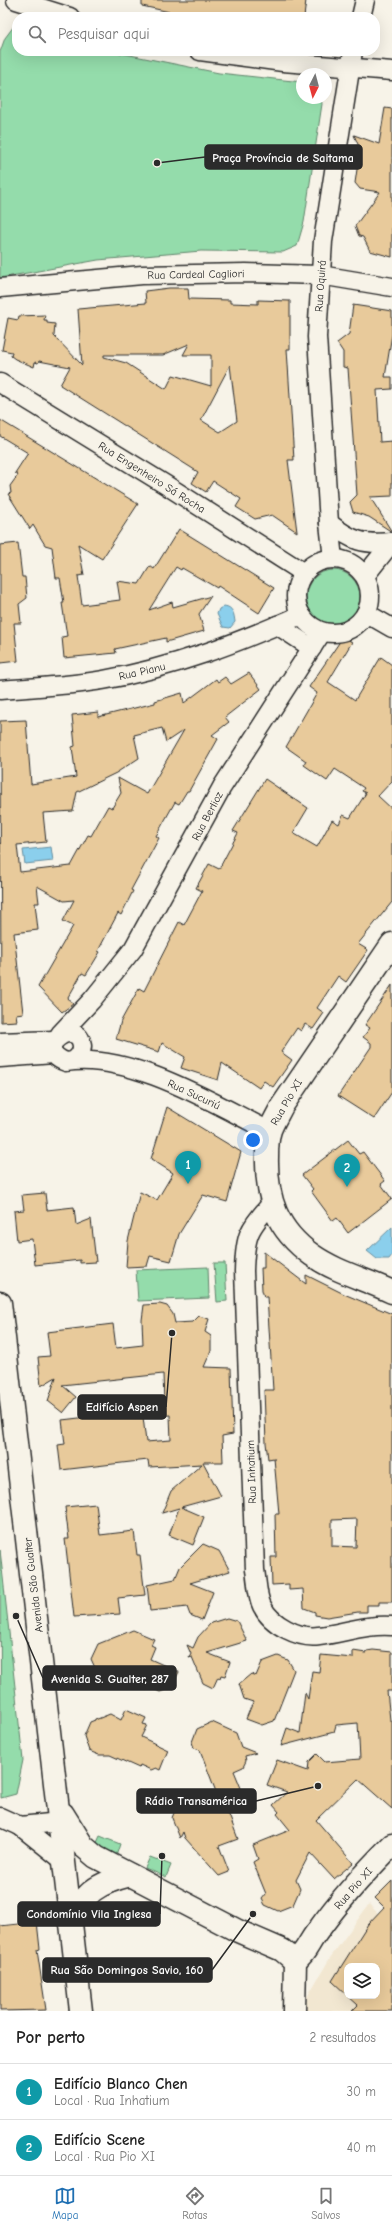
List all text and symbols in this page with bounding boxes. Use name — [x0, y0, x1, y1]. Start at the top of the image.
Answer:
search box — [12, 12, 380, 56]
icon: search — [26, 23, 48, 45]
text: Pesquisar aqui — [58, 25, 150, 43]
north arrow — [296, 68, 332, 104]
callout: Praça Província de Saitama — [205, 145, 362, 169]
text: Praça Província de Saitama — [212, 151, 354, 165]
street label: Rua Oquirá — [312, 260, 329, 312]
street label: Rua Cardeal Cagliori — [147, 267, 245, 282]
street label: Rua Engenheiro Sá Rocha — [96, 439, 208, 516]
street label: Rua Pianu — [117, 660, 167, 683]
street label: Rua Berlioz — [189, 789, 226, 843]
street label: Rua Sucuriú — [165, 1077, 222, 1112]
street label: Rua Pio XI — [268, 1077, 305, 1128]
your location — [243, 1130, 263, 1150]
pin: 1 — [175, 1151, 201, 1184]
pin: 2 — [334, 1154, 360, 1187]
callout: Edifício Aspen — [78, 1395, 166, 1419]
text: Edifício Aspen — [86, 1400, 158, 1414]
street label: Rua Inhatium — [244, 1440, 259, 1504]
street label: Avenida São Gualter — [21, 1536, 46, 1633]
callout: Avenida S. Gualter, 287 — [43, 1666, 176, 1690]
text: Avenida S. Gualter, 287 — [51, 1672, 169, 1686]
callout: Rádio Transamérica — [137, 1789, 256, 1813]
text: Rádio Transamérica — [145, 1794, 247, 1808]
street label: Rua Pio XI — [332, 1865, 375, 1912]
callout: Condomínio Vila Inglesa — [18, 1902, 160, 1926]
text: Condomínio Vila Inglesa — [26, 1907, 152, 1921]
callout: Rua São Domingos Savio, 160 — [43, 1958, 212, 1982]
text: Rua São Domingos Savio, 160 — [51, 1963, 204, 1977]
map controls — [344, 1963, 380, 1999]
button: layers — [344, 1963, 380, 1999]
text: Por perto — [16, 2028, 85, 2047]
text: 2 resultados — [309, 2030, 376, 2045]
text: Edifício Blanco Chen — [54, 2075, 188, 2093]
text: 1 — [26, 2084, 32, 2099]
text: 30 m — [346, 2084, 376, 2099]
text: Local · Rua Inhatium — [54, 2093, 169, 2108]
text: Edifício Scene — [54, 2131, 145, 2149]
text: 2 — [26, 2140, 32, 2155]
text: 40 m — [347, 2140, 376, 2155]
text: Local · Rua Pio XI — [54, 2149, 155, 2164]
tab: Mapa — [52, 2185, 78, 2222]
tab: Rotas — [182, 2185, 207, 2222]
tab: Salvos — [311, 2185, 340, 2222]

